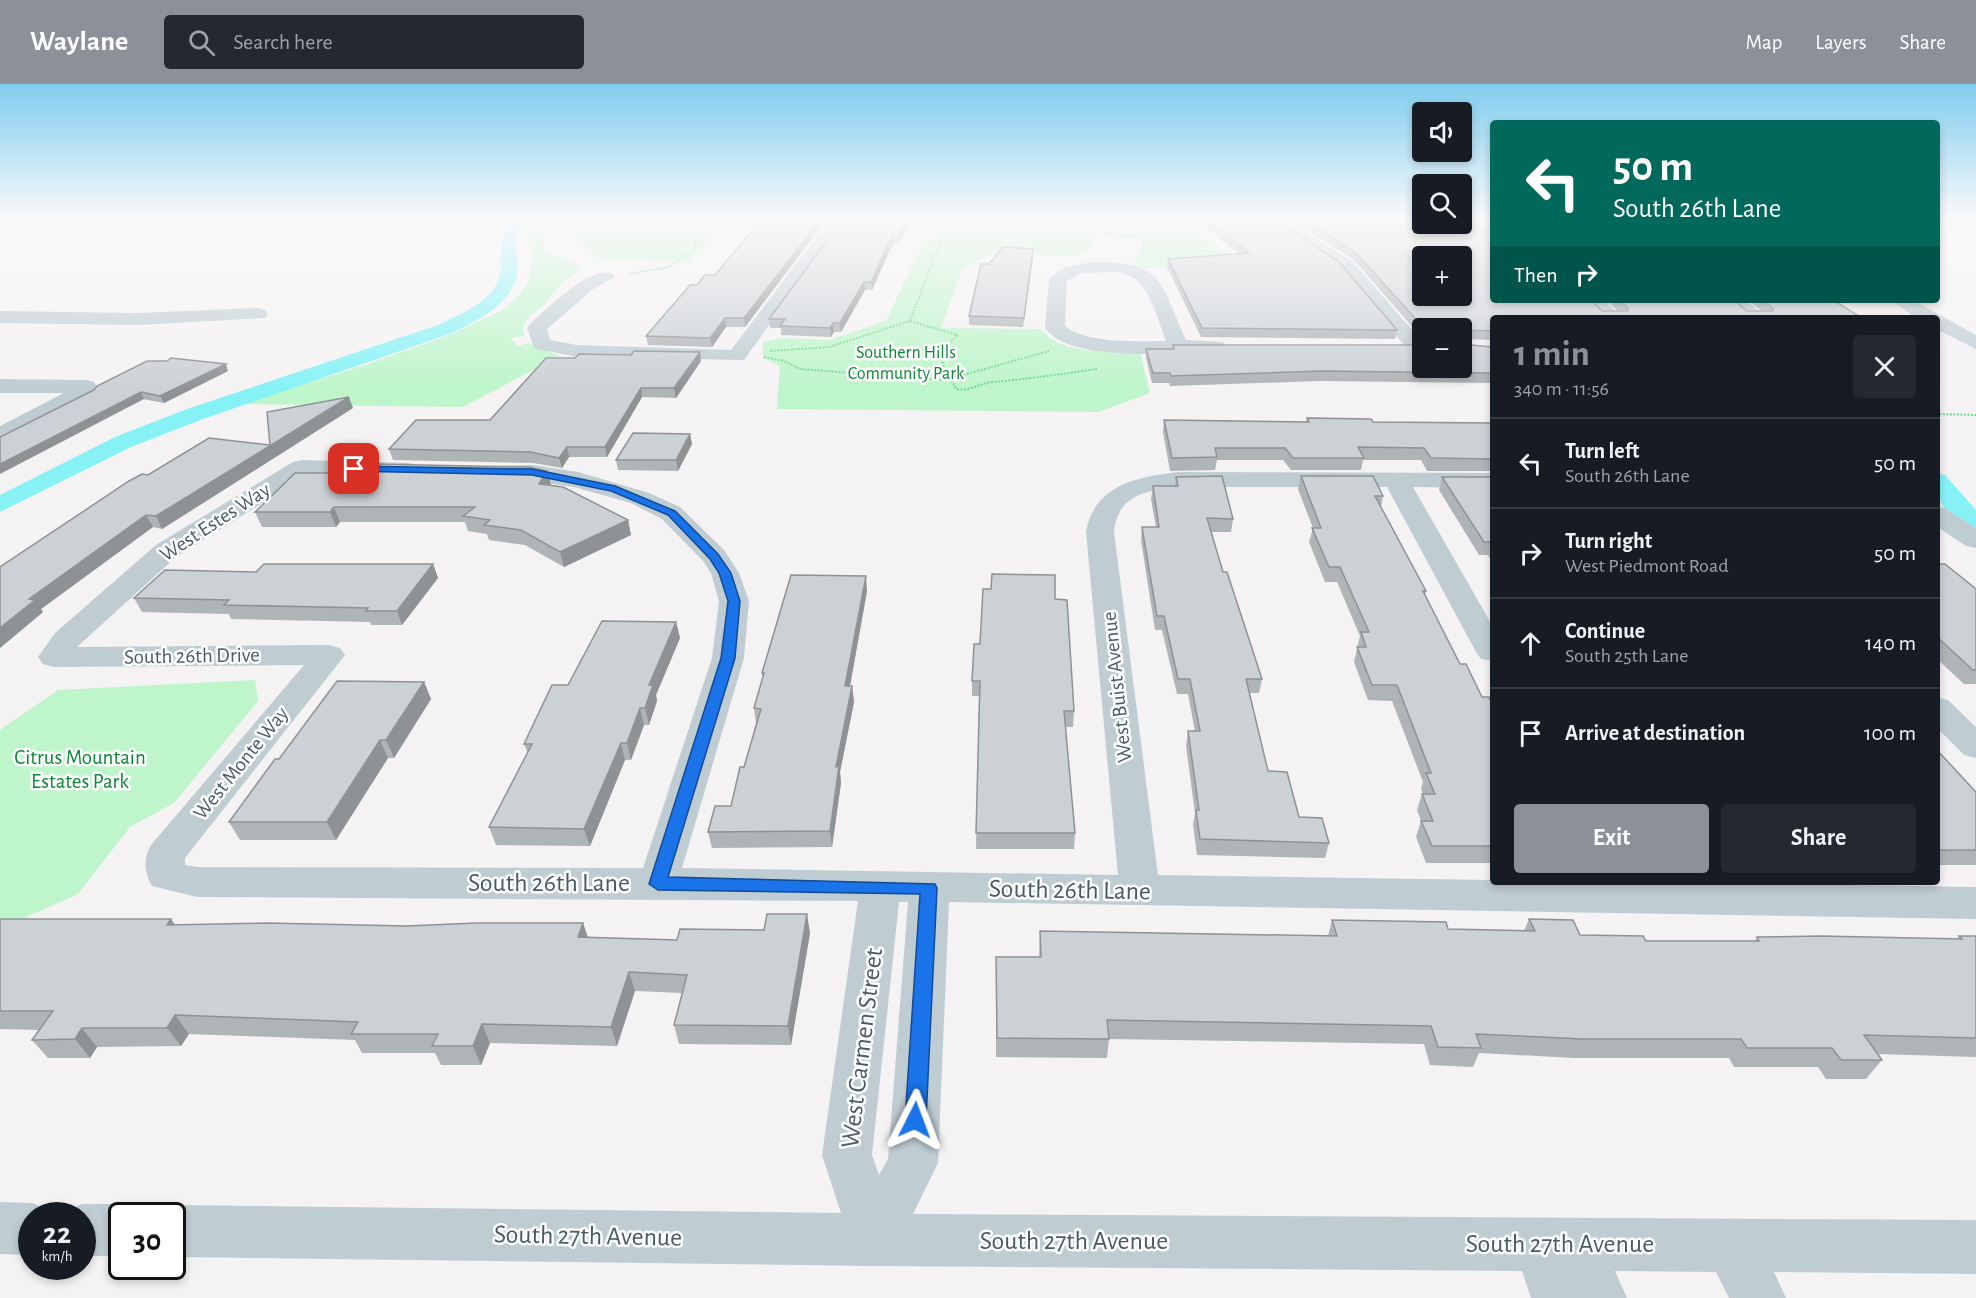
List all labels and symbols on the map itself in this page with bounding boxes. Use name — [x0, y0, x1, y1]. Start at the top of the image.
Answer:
park label: Southern Hills Community Park — [848, 344, 965, 383]
pin — [328, 443, 379, 494]
street label: West Estes Way — [156, 479, 274, 565]
street label: West Buist Avenue — [1099, 610, 1135, 764]
street label: South 26th Drive — [124, 644, 260, 668]
street label: West Monte Way — [189, 703, 293, 823]
park label: Citrus Mountain Estates Park — [14, 747, 146, 792]
street label: South 26th Lane — [468, 870, 630, 896]
street label: South 26th Lane — [989, 876, 1151, 904]
street label: West Carmen Street — [837, 946, 887, 1150]
position arrow — [883, 1088, 947, 1152]
speed limit sign: 30 — [108, 1202, 186, 1280]
street label: South 27th Avenue — [494, 1221, 682, 1251]
street label: South 27th Avenue — [980, 1228, 1168, 1254]
street label: South 27th Avenue — [1466, 1231, 1654, 1257]

